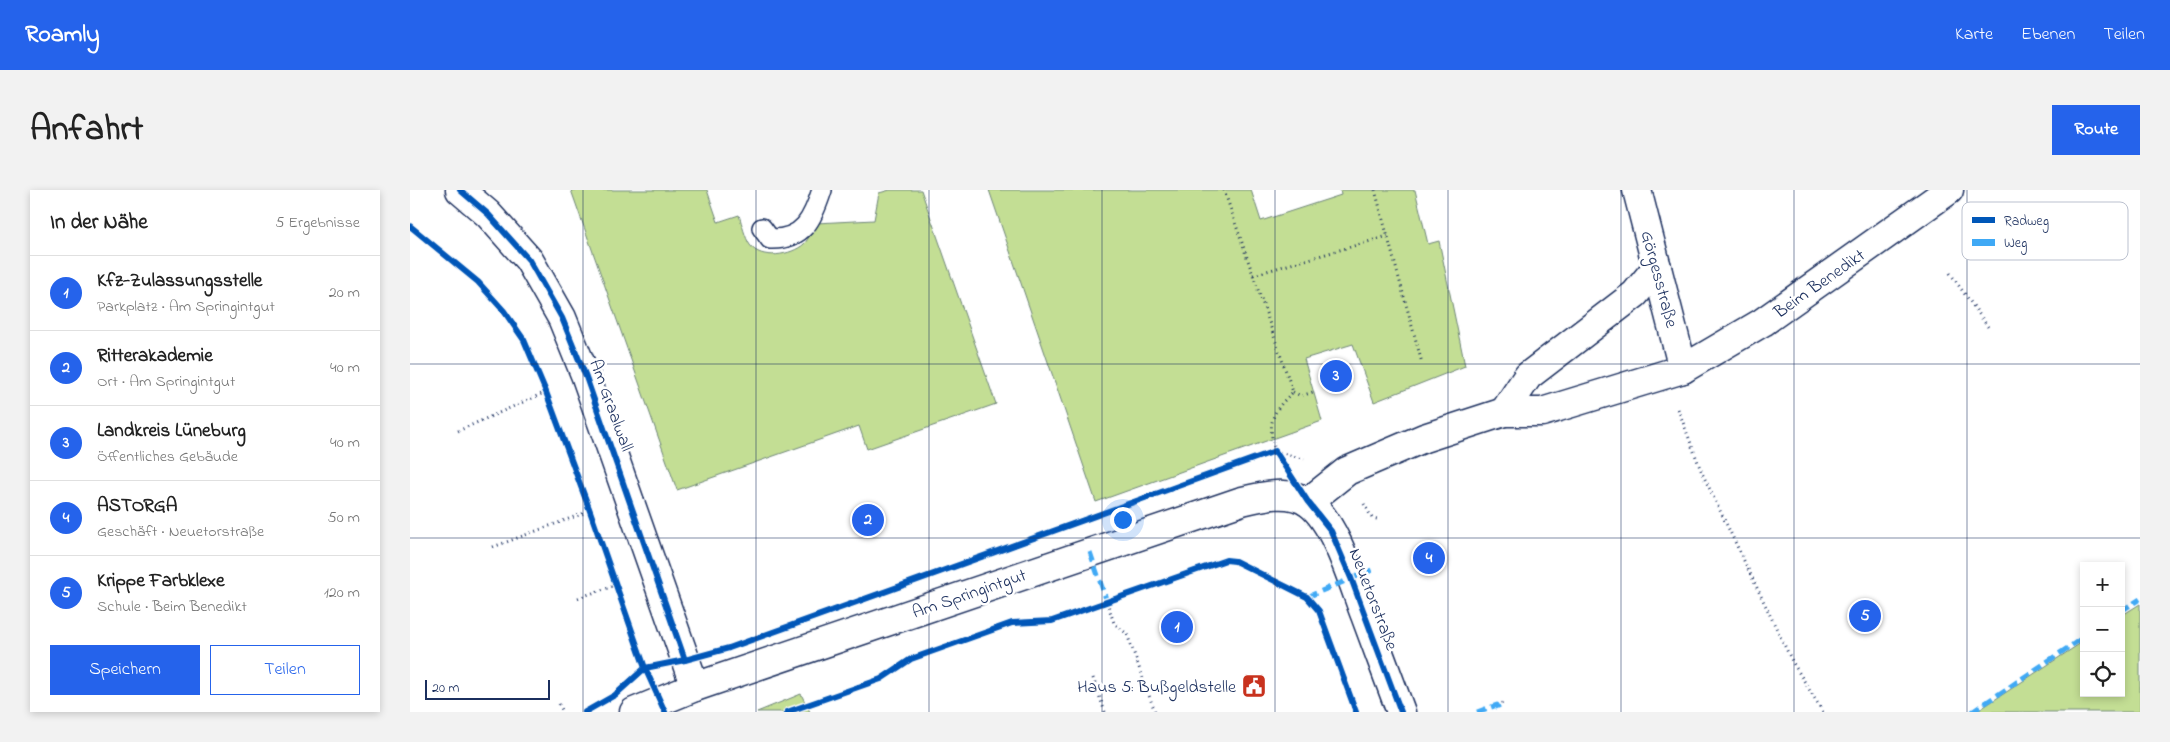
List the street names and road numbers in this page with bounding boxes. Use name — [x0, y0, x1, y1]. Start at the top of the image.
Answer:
street label: Görgesstraße — [1632, 228, 1684, 332]
street label: Beim Benedikt — [1768, 244, 1871, 326]
street label: Am Graalwall — [581, 356, 639, 455]
street label: Neuetorstraße — [1341, 545, 1404, 655]
street label: Am Springintgut — [909, 563, 1031, 628]

